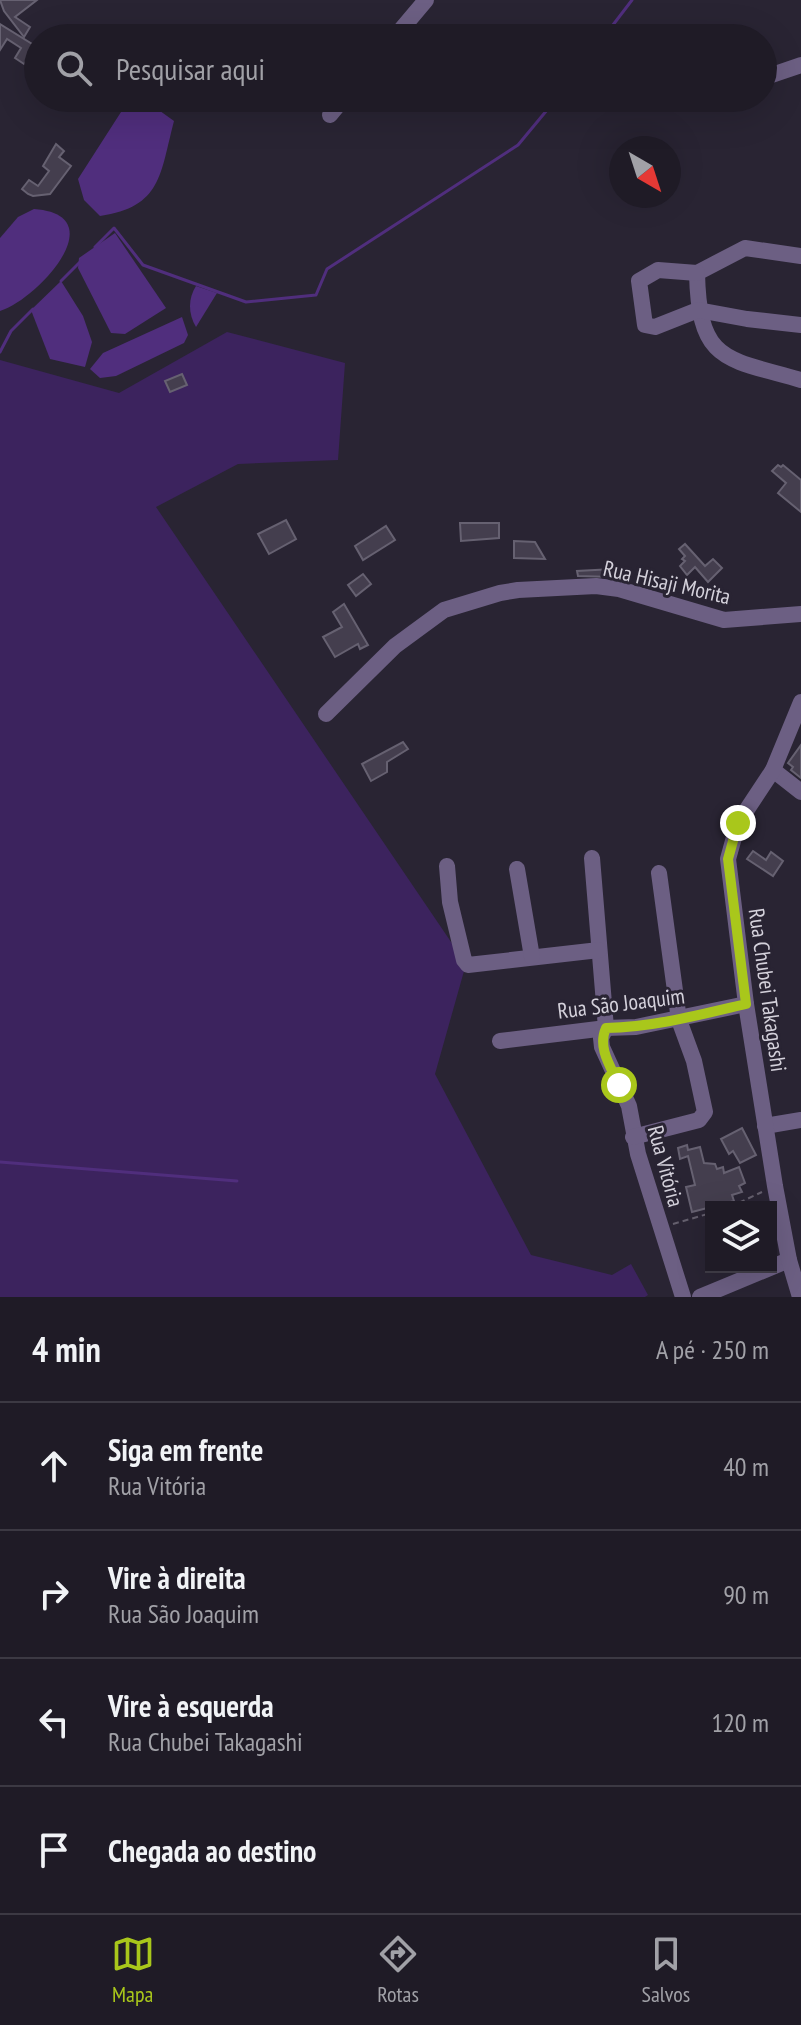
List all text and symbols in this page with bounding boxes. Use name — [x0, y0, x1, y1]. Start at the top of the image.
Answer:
search box — [24, 24, 777, 112]
icon: search — [52, 46, 96, 90]
text: Pesquisar aqui — [116, 49, 265, 88]
north arrow — [609, 136, 681, 208]
street label: Rua Hisaji Morita — [601, 554, 733, 610]
route end — [720, 805, 756, 841]
street label: Rua Chubei Takagashi — [743, 907, 793, 1073]
street label: Rua São Joaquim — [556, 981, 686, 1025]
route start — [601, 1067, 637, 1103]
street label: Rua Vitória — [642, 1122, 690, 1210]
map controls — [705, 1201, 777, 1273]
button: layers — [705, 1201, 777, 1273]
text: 4 min — [32, 1327, 101, 1371]
text: A pé · 250 m — [656, 1333, 769, 1366]
text: Siga em frente — [108, 1430, 263, 1469]
icon: ahead — [32, 1444, 76, 1488]
text: 40 m — [723, 1450, 769, 1483]
text: Rua Vitória — [108, 1469, 206, 1502]
text: Vire à direita — [108, 1558, 246, 1597]
icon: right — [32, 1572, 76, 1616]
text: 90 m — [723, 1578, 769, 1611]
text: Rua São Joaquim — [108, 1597, 259, 1630]
text: Vire à esquerda — [108, 1686, 274, 1725]
icon: left — [32, 1700, 76, 1744]
text: 120 m — [711, 1706, 769, 1739]
text: Rua Chubei Takagashi — [108, 1725, 303, 1758]
icon: arrive — [32, 1828, 76, 1872]
text: Chegada ao destino — [108, 1831, 316, 1870]
tab: Mapa — [111, 1932, 155, 2008]
tab: Rotas — [376, 1932, 420, 2008]
tab: Salvos — [641, 1932, 690, 2008]

